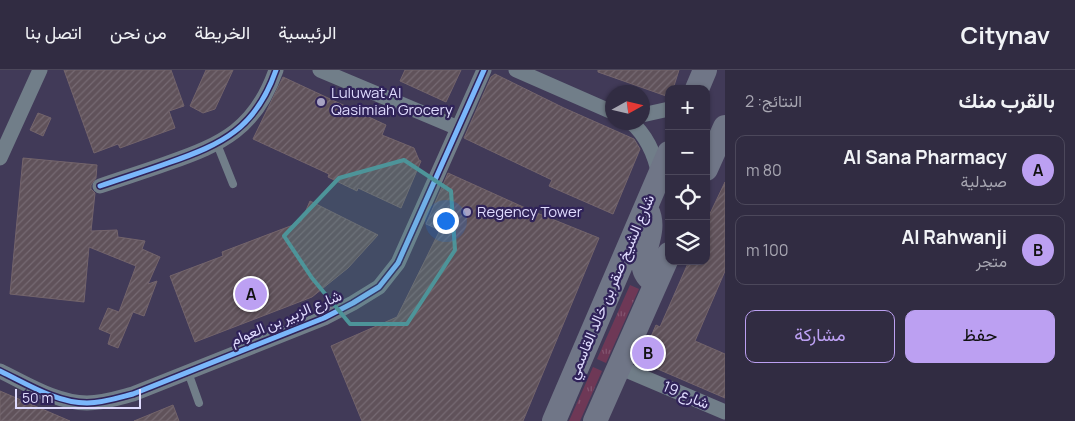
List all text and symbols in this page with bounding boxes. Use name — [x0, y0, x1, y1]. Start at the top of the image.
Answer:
text: Citynav — [960, 18, 1050, 51]
text: اتصل بنا — [25, 20, 82, 44]
text: من نحن — [110, 20, 167, 44]
text: الخريطة — [195, 20, 250, 44]
text: الرئيسية — [278, 20, 336, 44]
place label: Luluwat Al Qasimiah Grocery — [331, 82, 453, 120]
north arrow — [605, 85, 650, 130]
map controls — [665, 85, 710, 265]
button: + — [665, 85, 710, 130]
text: بالقرب منك — [959, 86, 1055, 114]
text: النتائج: 2 — [745, 90, 802, 112]
marker: Luluwat Al Qasimiah Grocery — [315, 96, 327, 108]
button: − — [665, 130, 710, 175]
text: Al Sana Pharmacy — [843, 144, 1007, 170]
text: 80 m — [746, 159, 782, 181]
text: A — [1033, 159, 1043, 181]
text: صيدلية — [961, 170, 1007, 192]
button: locate — [665, 175, 710, 220]
street label: شارع الشيخ صقر بن خالد القاسمي — [562, 191, 662, 384]
place label: Regency Tower — [477, 201, 583, 222]
marker: Regency Tower — [461, 206, 473, 218]
your location — [433, 208, 459, 234]
button: layers — [665, 220, 710, 265]
text: Al Rahwanji — [901, 224, 1007, 250]
text: 100 m — [746, 239, 789, 261]
text: B — [1033, 239, 1043, 261]
text: متجر — [976, 250, 1007, 272]
pin: A — [235, 275, 267, 313]
street label: شارع الزبير بن العوام — [227, 285, 345, 351]
button: مشاركة — [745, 310, 895, 363]
button: حفظ — [905, 310, 1055, 363]
pin: B — [632, 334, 664, 372]
street label: شارع 19 — [659, 375, 713, 415]
scale bar — [15, 386, 141, 409]
text: 50 m — [22, 388, 53, 407]

